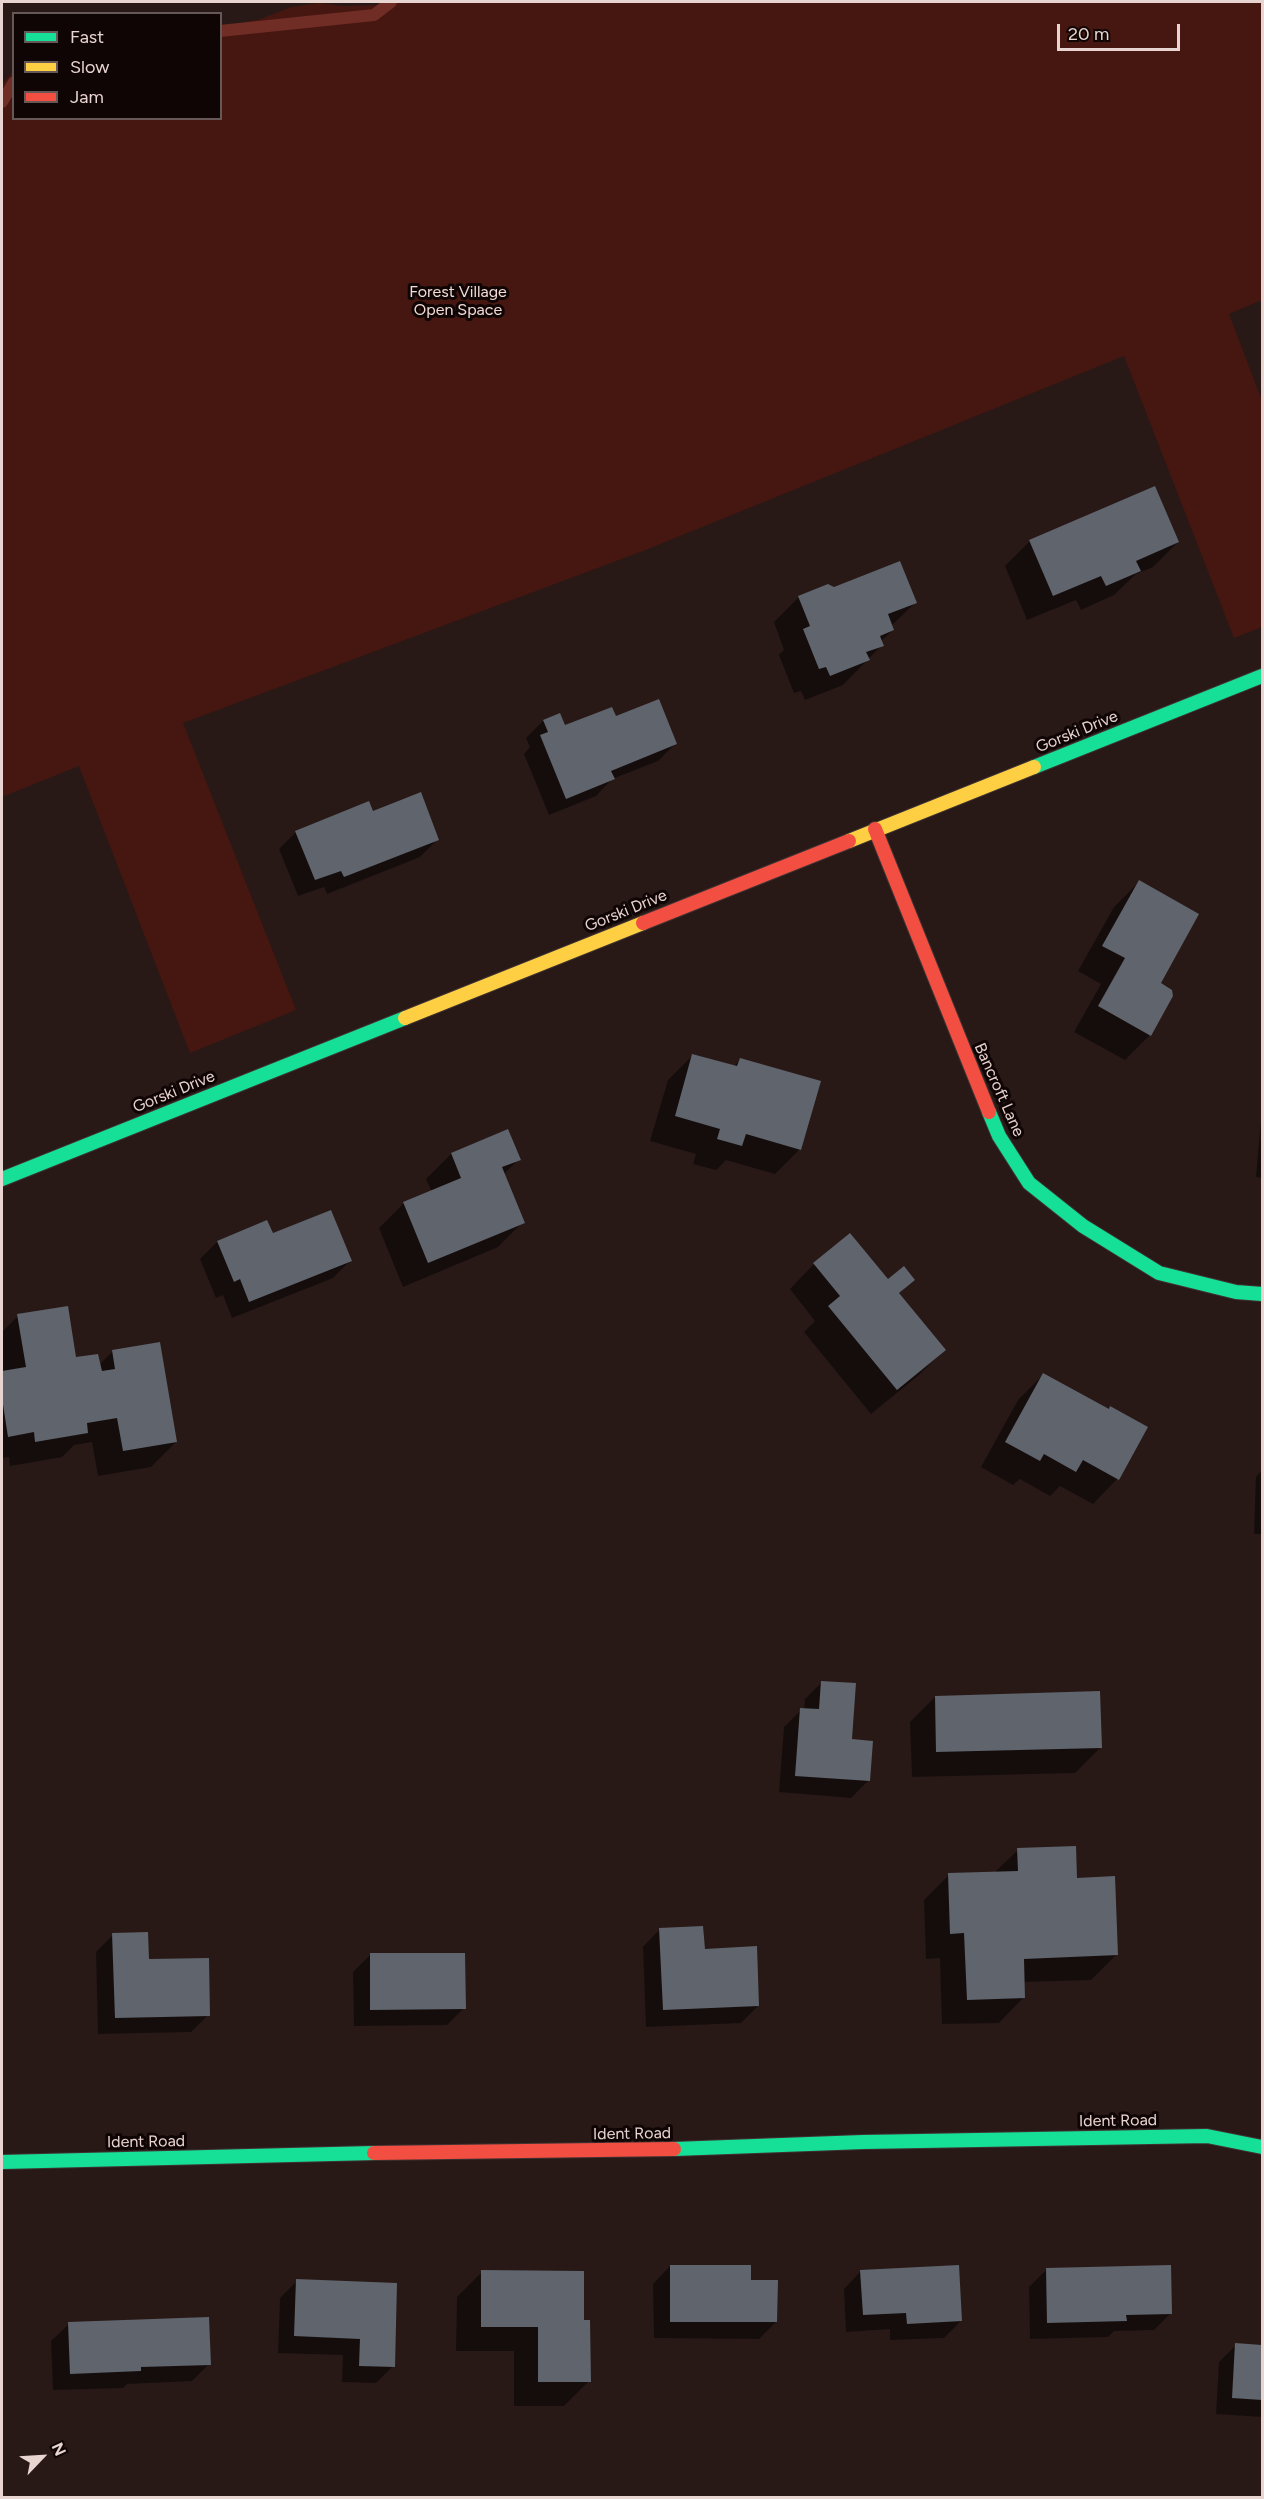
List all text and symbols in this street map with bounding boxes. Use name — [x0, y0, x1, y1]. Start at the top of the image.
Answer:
legend — [12, 12, 222, 120]
scale bar — [1060, 12, 1183, 50]
text: 20 m — [1068, 23, 1109, 45]
text: Fast — [70, 26, 104, 48]
text: Slow — [70, 56, 109, 78]
text: Jam — [70, 86, 104, 108]
park label: Forest Village Open Space — [409, 282, 507, 320]
street label: Gorski Drive — [1033, 707, 1121, 757]
street label: Gorski Drive — [582, 886, 670, 936]
street label: Bancroft Lane — [970, 1040, 1028, 1140]
street label: Gorski Drive — [130, 1067, 218, 1117]
street label: Ident Road — [1079, 2111, 1157, 2131]
street label: Ident Road — [593, 2124, 671, 2144]
street label: Ident Road — [107, 2132, 185, 2152]
north arrow — [12, 2427, 72, 2487]
text: N — [48, 2440, 70, 2459]

